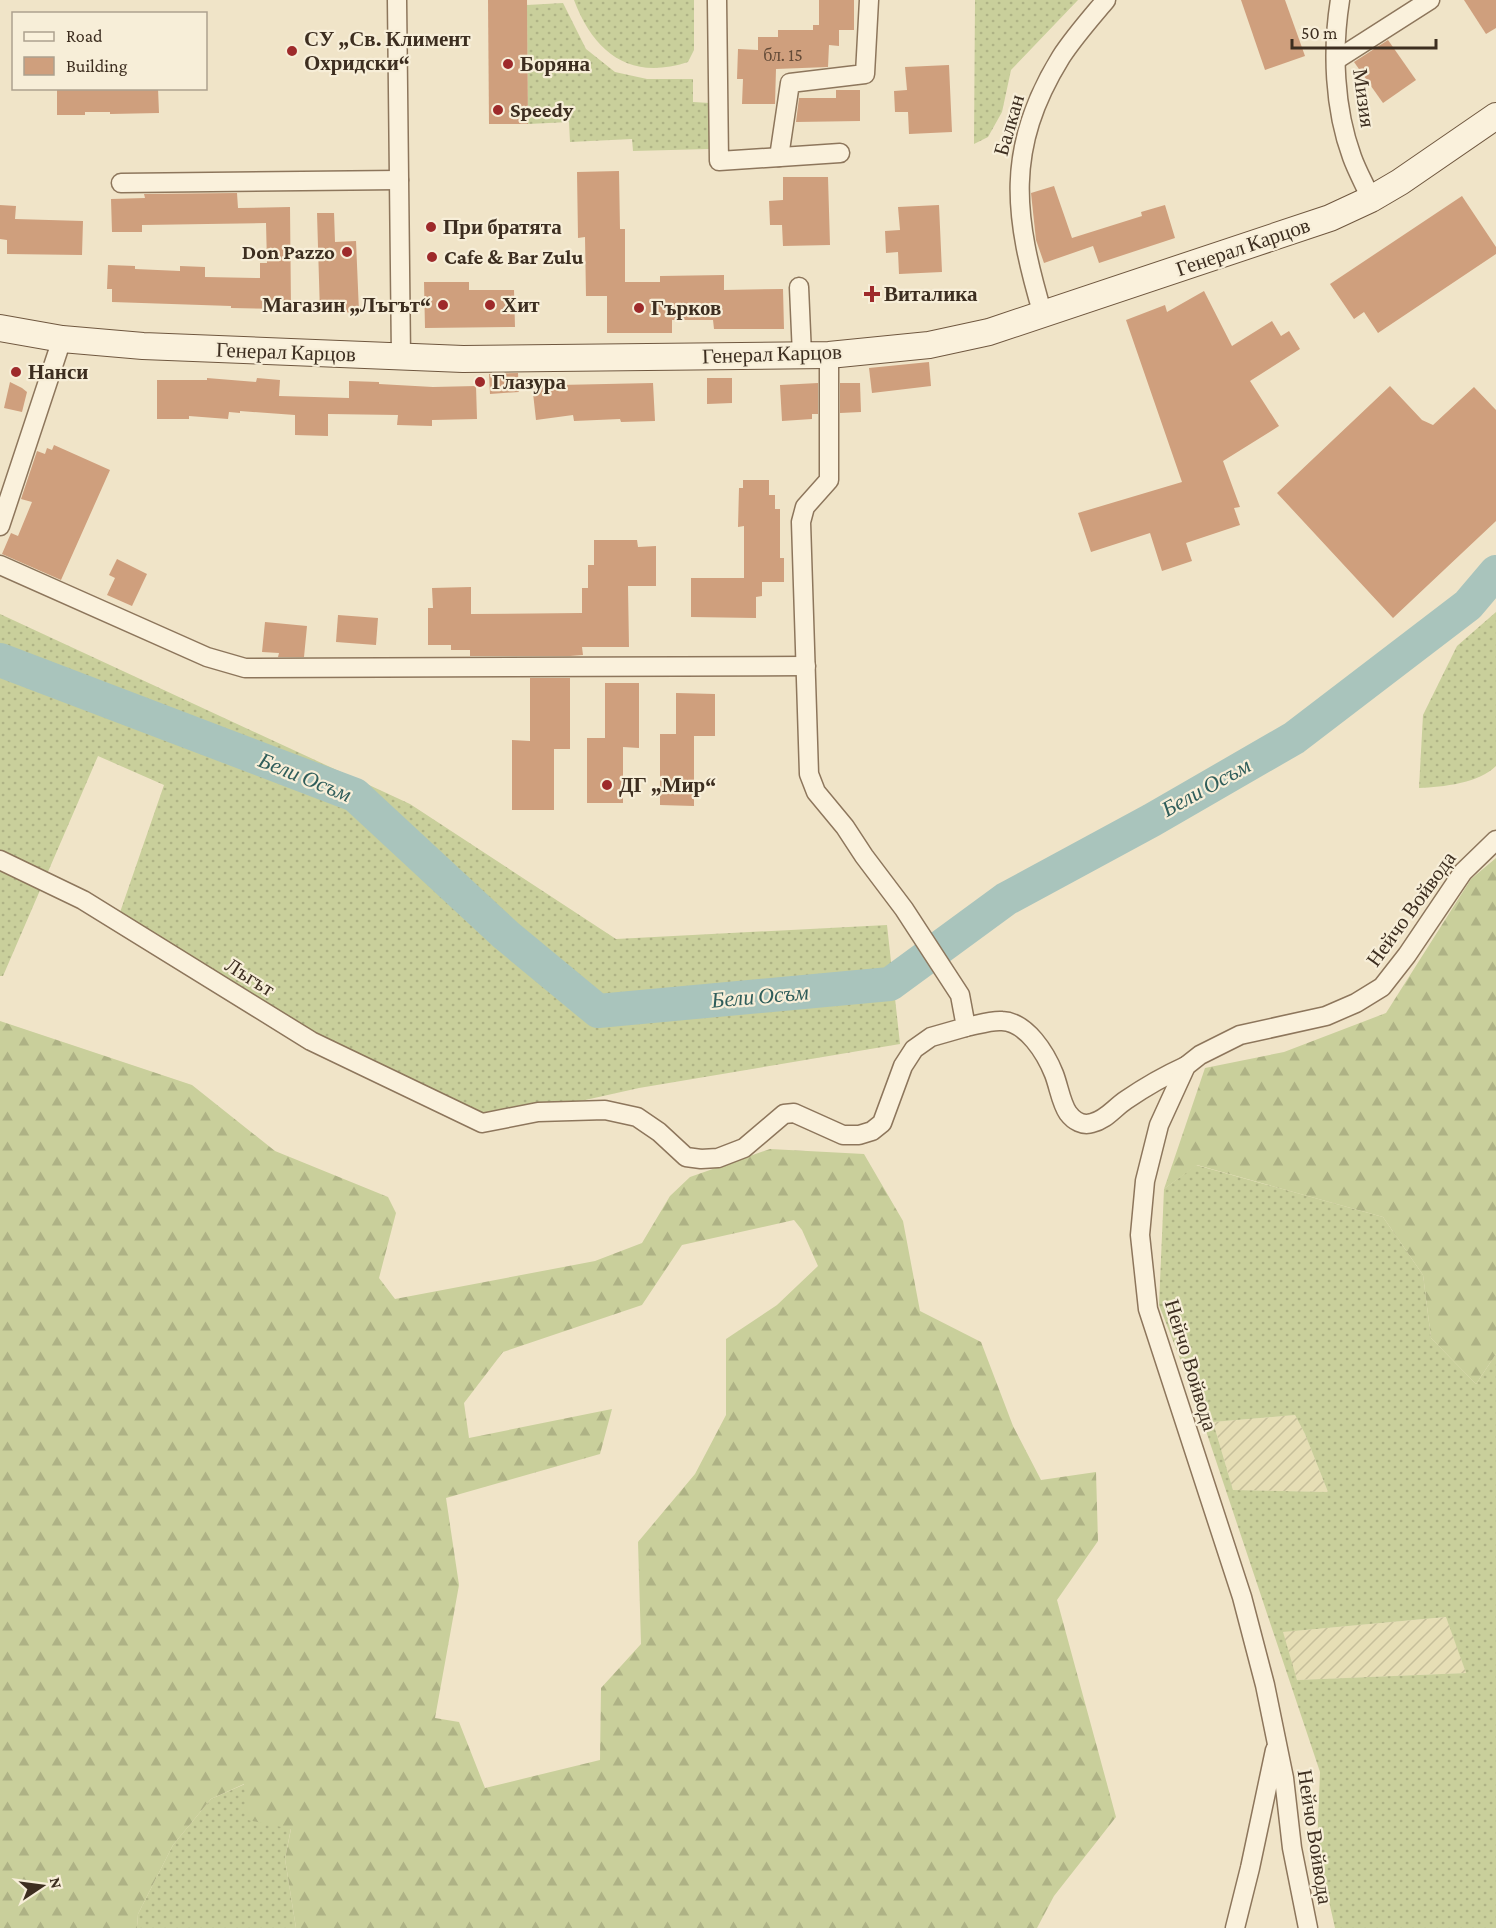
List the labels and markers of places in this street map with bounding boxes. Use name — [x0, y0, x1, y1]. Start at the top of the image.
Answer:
place label: СУ „Св. Климент Охридски“ — [304, 27, 471, 75]
marker: СУ „Св. Климент Охридски“ — [285, 44, 299, 58]
place label: Боряна — [520, 52, 591, 76]
marker: Боряна — [501, 57, 515, 71]
place label: Speedy — [510, 98, 574, 122]
marker: Speedy — [491, 103, 505, 117]
place label: При братята — [443, 215, 562, 239]
marker: При братята — [424, 220, 438, 234]
place label: Don Pazzo — [242, 240, 335, 264]
marker: Don Pazzo — [340, 245, 354, 259]
place label: Cafe & Bar Zulu — [444, 245, 583, 269]
marker: Cafe & Bar Zulu — [425, 250, 439, 264]
place label: Виталика — [884, 282, 978, 306]
marker: Виталика — [865, 287, 879, 301]
place label: Магазин „Лъгът“ — [262, 293, 431, 317]
place label: Хит — [502, 293, 540, 317]
place label: Гърков — [651, 296, 721, 320]
marker: Магазин „Лъгът“ — [436, 298, 450, 312]
marker: Хит — [483, 298, 497, 312]
marker: Гърков — [632, 301, 646, 315]
place label: Нанси — [28, 360, 88, 384]
marker: Нанси — [9, 365, 23, 379]
place label: Глазура — [492, 370, 566, 394]
marker: Глазура — [473, 375, 487, 389]
place label: ДГ „Мир“ — [619, 773, 716, 797]
marker: ДГ „Мир“ — [600, 778, 614, 792]

